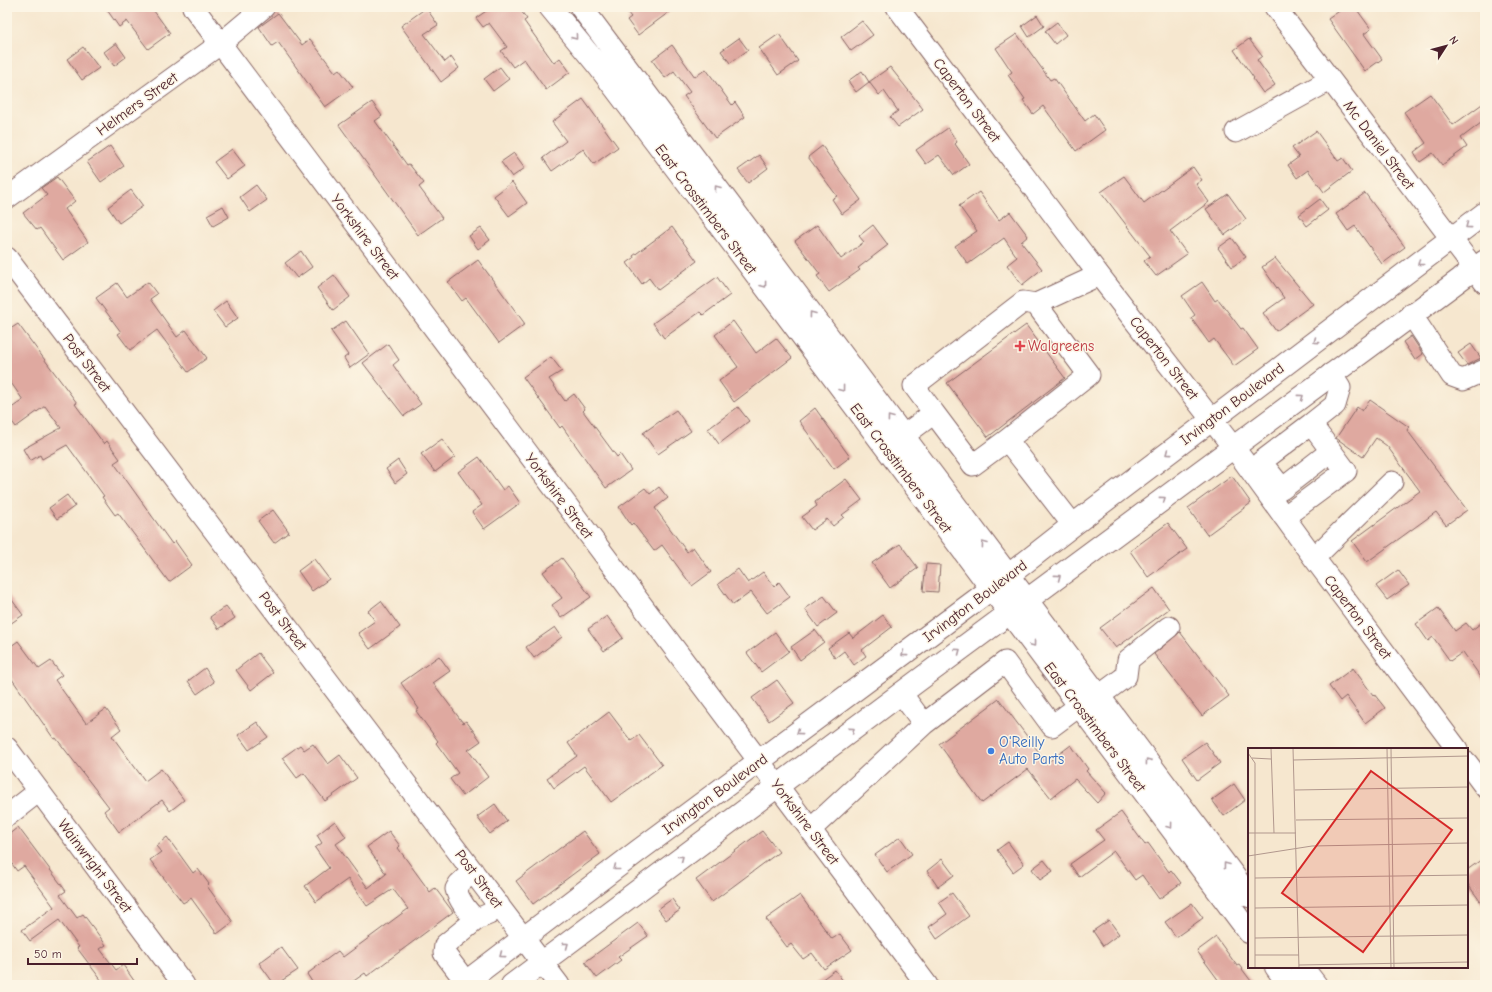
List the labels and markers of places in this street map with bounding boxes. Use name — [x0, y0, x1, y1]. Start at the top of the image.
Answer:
place label: Walgreens — [1028, 337, 1094, 355]
marker: Walgreens — [1015, 341, 1025, 351]
place label: O'Reilly Auto Parts — [999, 733, 1064, 768]
marker: O'Reilly Auto Parts — [986, 746, 996, 756]

